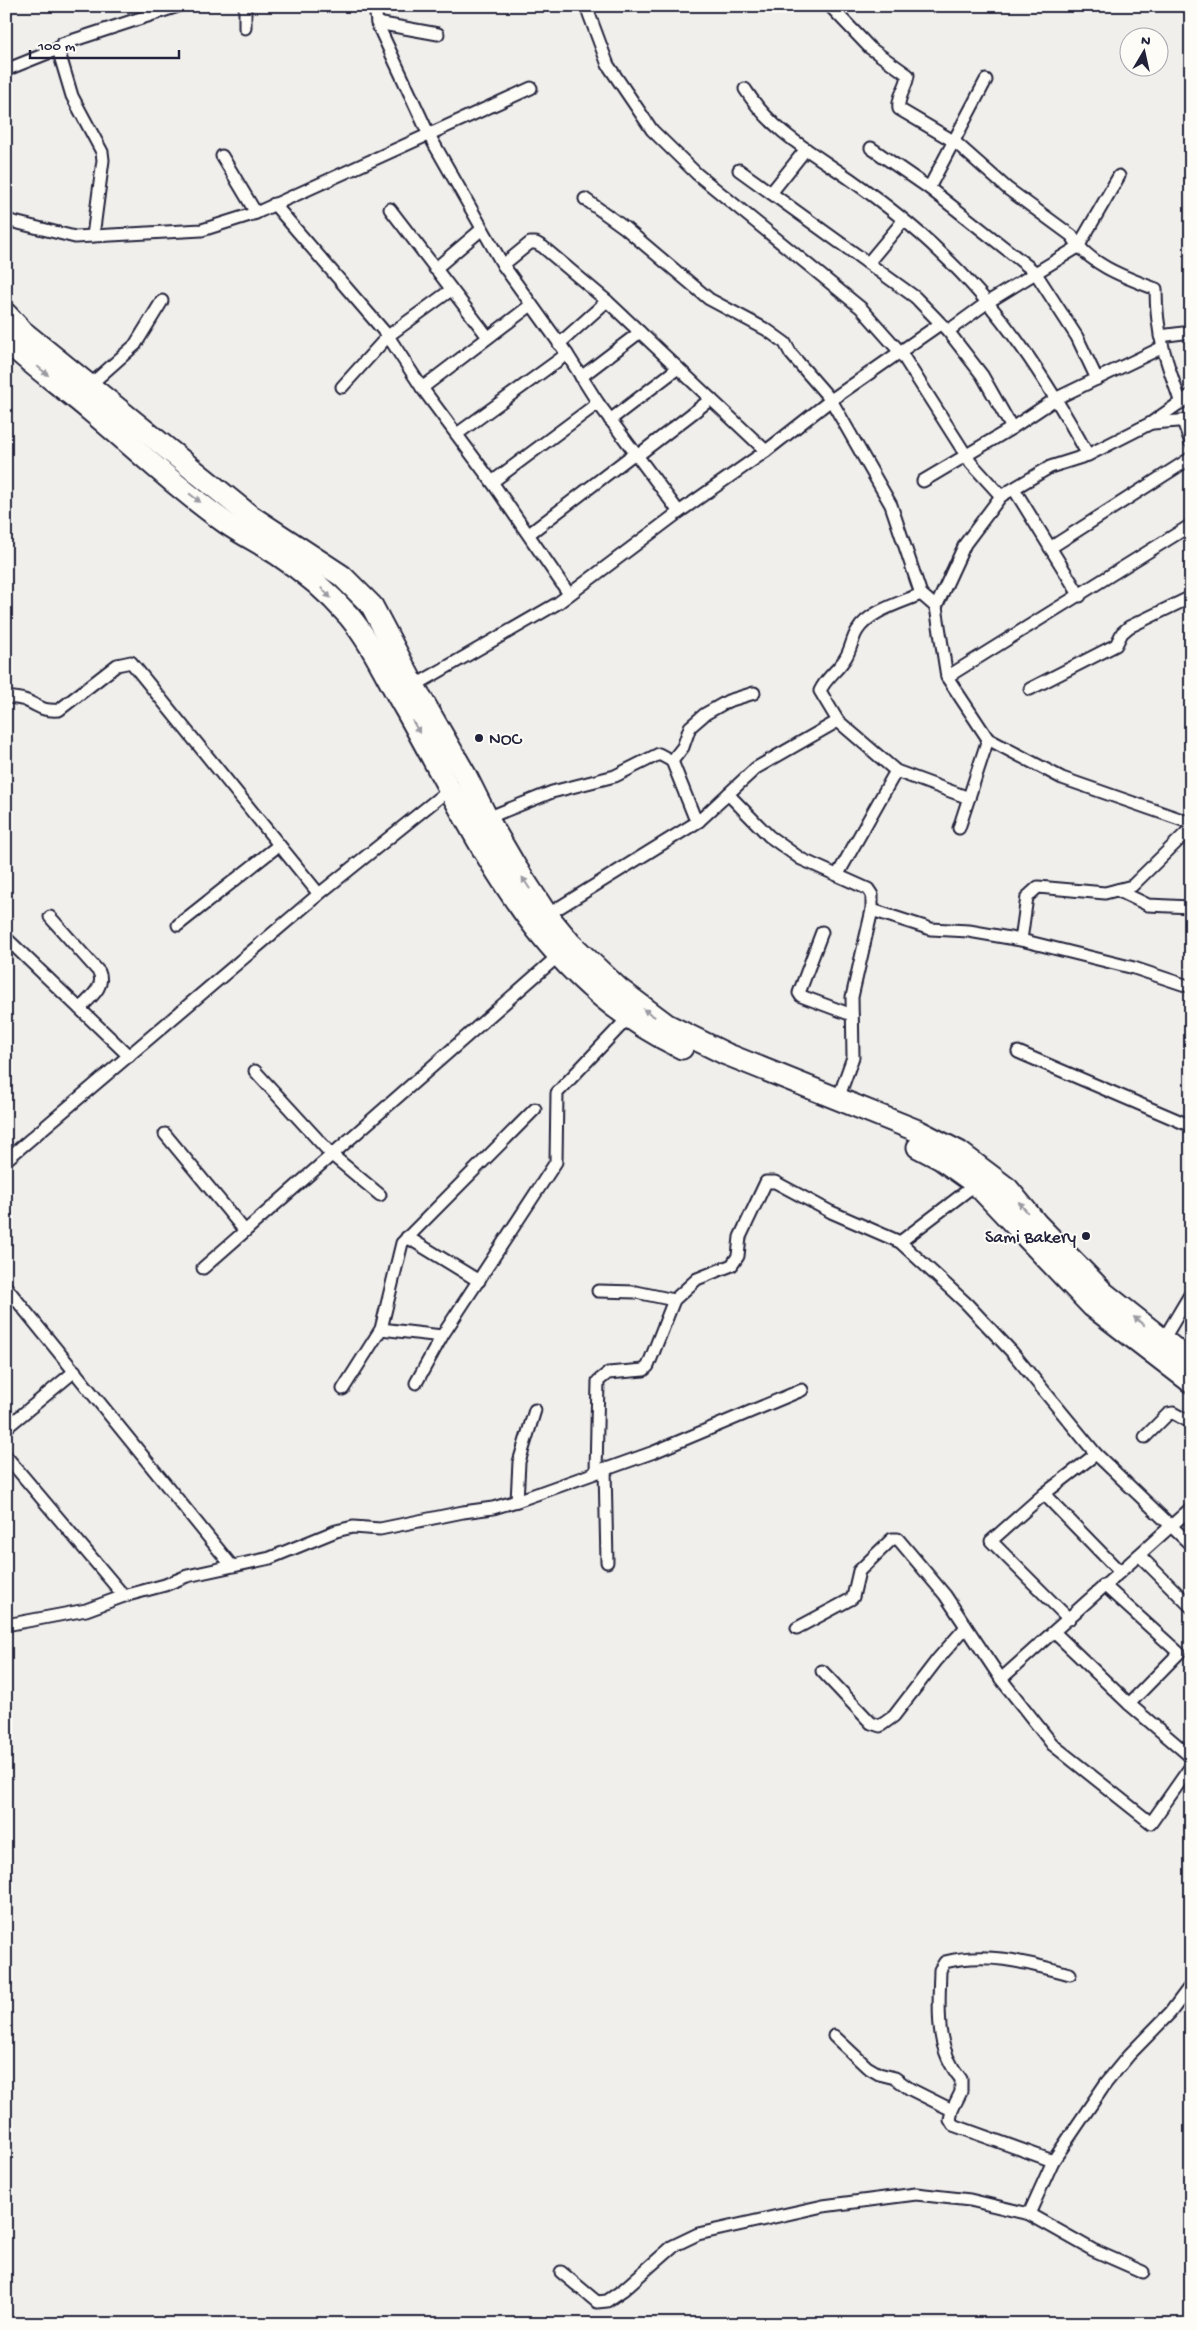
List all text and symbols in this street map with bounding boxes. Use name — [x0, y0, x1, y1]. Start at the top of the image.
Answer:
scale bar — [30, 28, 179, 60]
north arrow — [1120, 28, 1170, 78]
text: N — [1140, 33, 1151, 51]
text: 100 m — [37, 38, 76, 56]
one-way arrow — [37, 366, 50, 377]
one-way arrow — [188, 493, 201, 504]
one-way arrow — [320, 587, 332, 599]
one-way arrow — [411, 721, 420, 734]
place label: NOC — [489, 730, 523, 751]
marker: NOC — [473, 732, 485, 744]
one-way arrow — [522, 876, 531, 890]
one-way arrow — [643, 1008, 656, 1018]
one-way arrow — [1017, 1201, 1028, 1214]
place label: Sami Bakery — [985, 1228, 1076, 1249]
marker: Sami Bakery — [1080, 1230, 1092, 1242]
one-way arrow — [1132, 1315, 1145, 1326]

